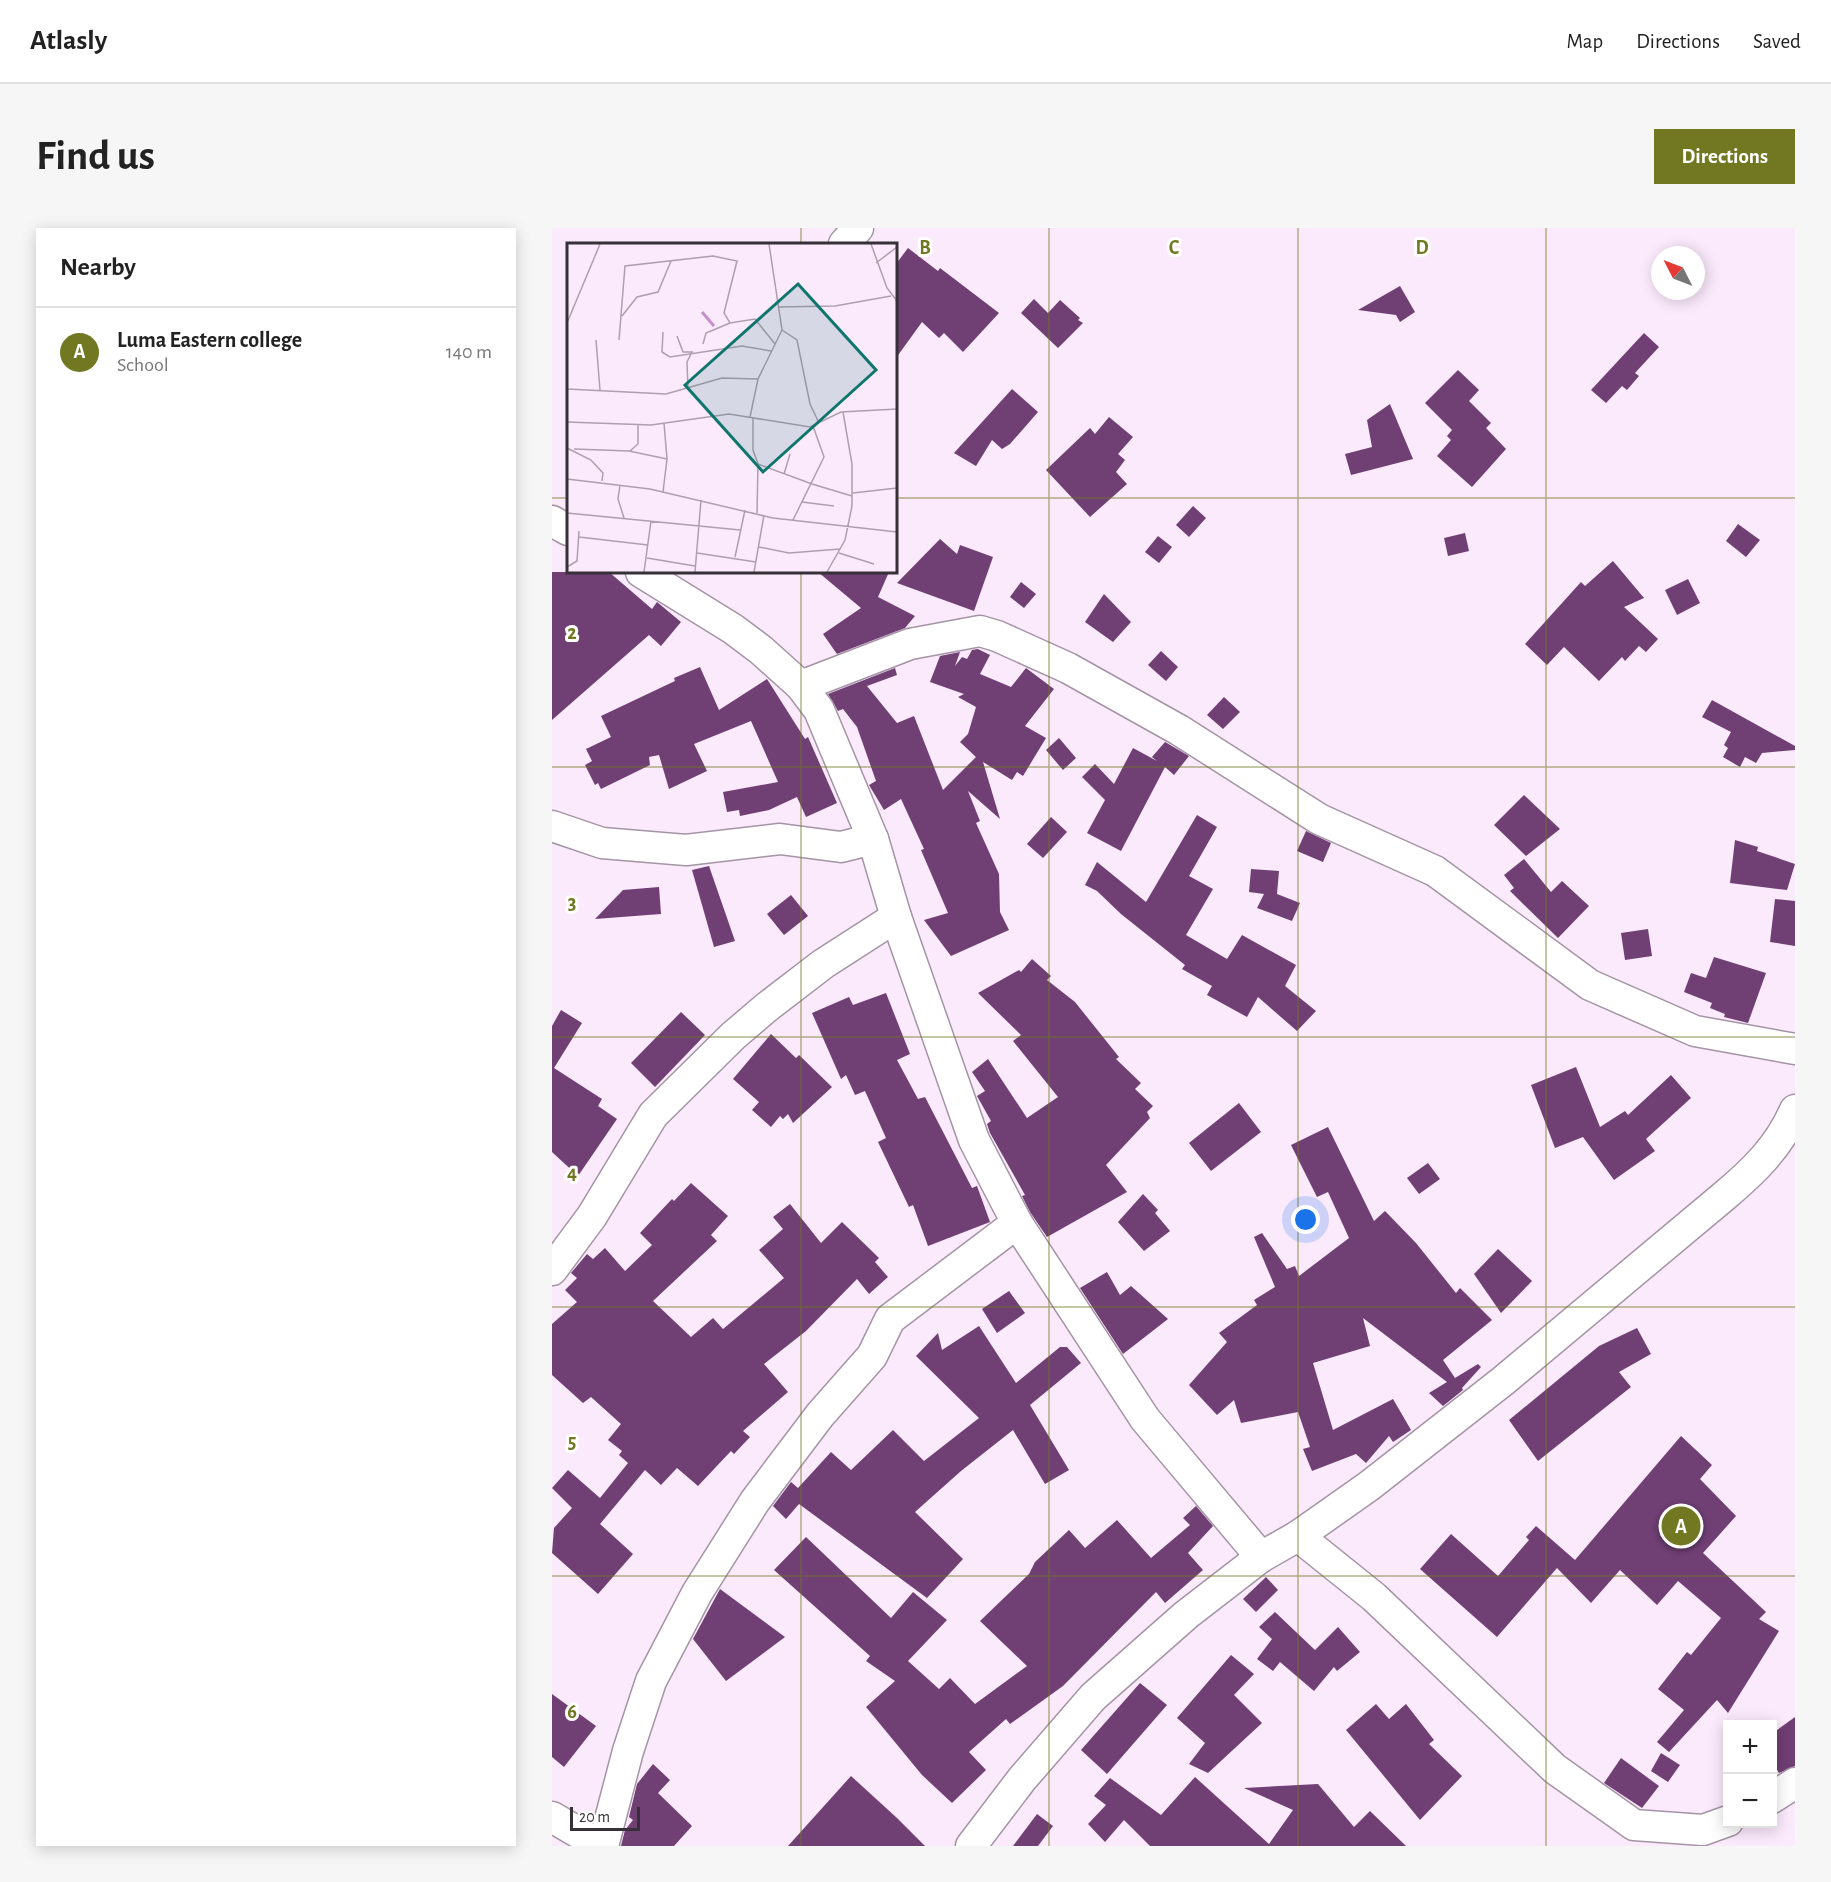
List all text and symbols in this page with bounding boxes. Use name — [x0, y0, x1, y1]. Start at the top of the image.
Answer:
text: Atlasly — [30, 27, 107, 55]
text: Map — [1567, 31, 1603, 52]
text: Directions — [1636, 31, 1720, 52]
text: Saved — [1753, 31, 1801, 52]
button: Directions — [1654, 129, 1795, 184]
text: Find us — [36, 135, 155, 177]
text: B — [919, 238, 931, 258]
text: C — [1169, 238, 1180, 258]
text: D — [1415, 238, 1429, 258]
inset map — [567, 243, 897, 573]
north arrow — [1651, 246, 1705, 300]
text: Nearby — [60, 254, 136, 280]
text: Luma Eastern college — [117, 329, 302, 351]
text: A — [74, 342, 86, 362]
text: 140 m — [446, 342, 492, 362]
text: School — [117, 355, 169, 375]
text: 2 — [567, 623, 577, 643]
text: 3 — [568, 893, 576, 913]
text: 4 — [567, 1163, 577, 1183]
your location — [1291, 1205, 1320, 1234]
text: 5 — [568, 1432, 576, 1452]
pin: A — [1662, 1504, 1700, 1548]
text: 6 — [567, 1702, 577, 1722]
map controls — [1723, 1720, 1777, 1828]
button: + — [1723, 1720, 1777, 1774]
button: − — [1723, 1774, 1777, 1828]
scale bar — [570, 1804, 640, 1832]
text: 20 m — [579, 1809, 610, 1825]

